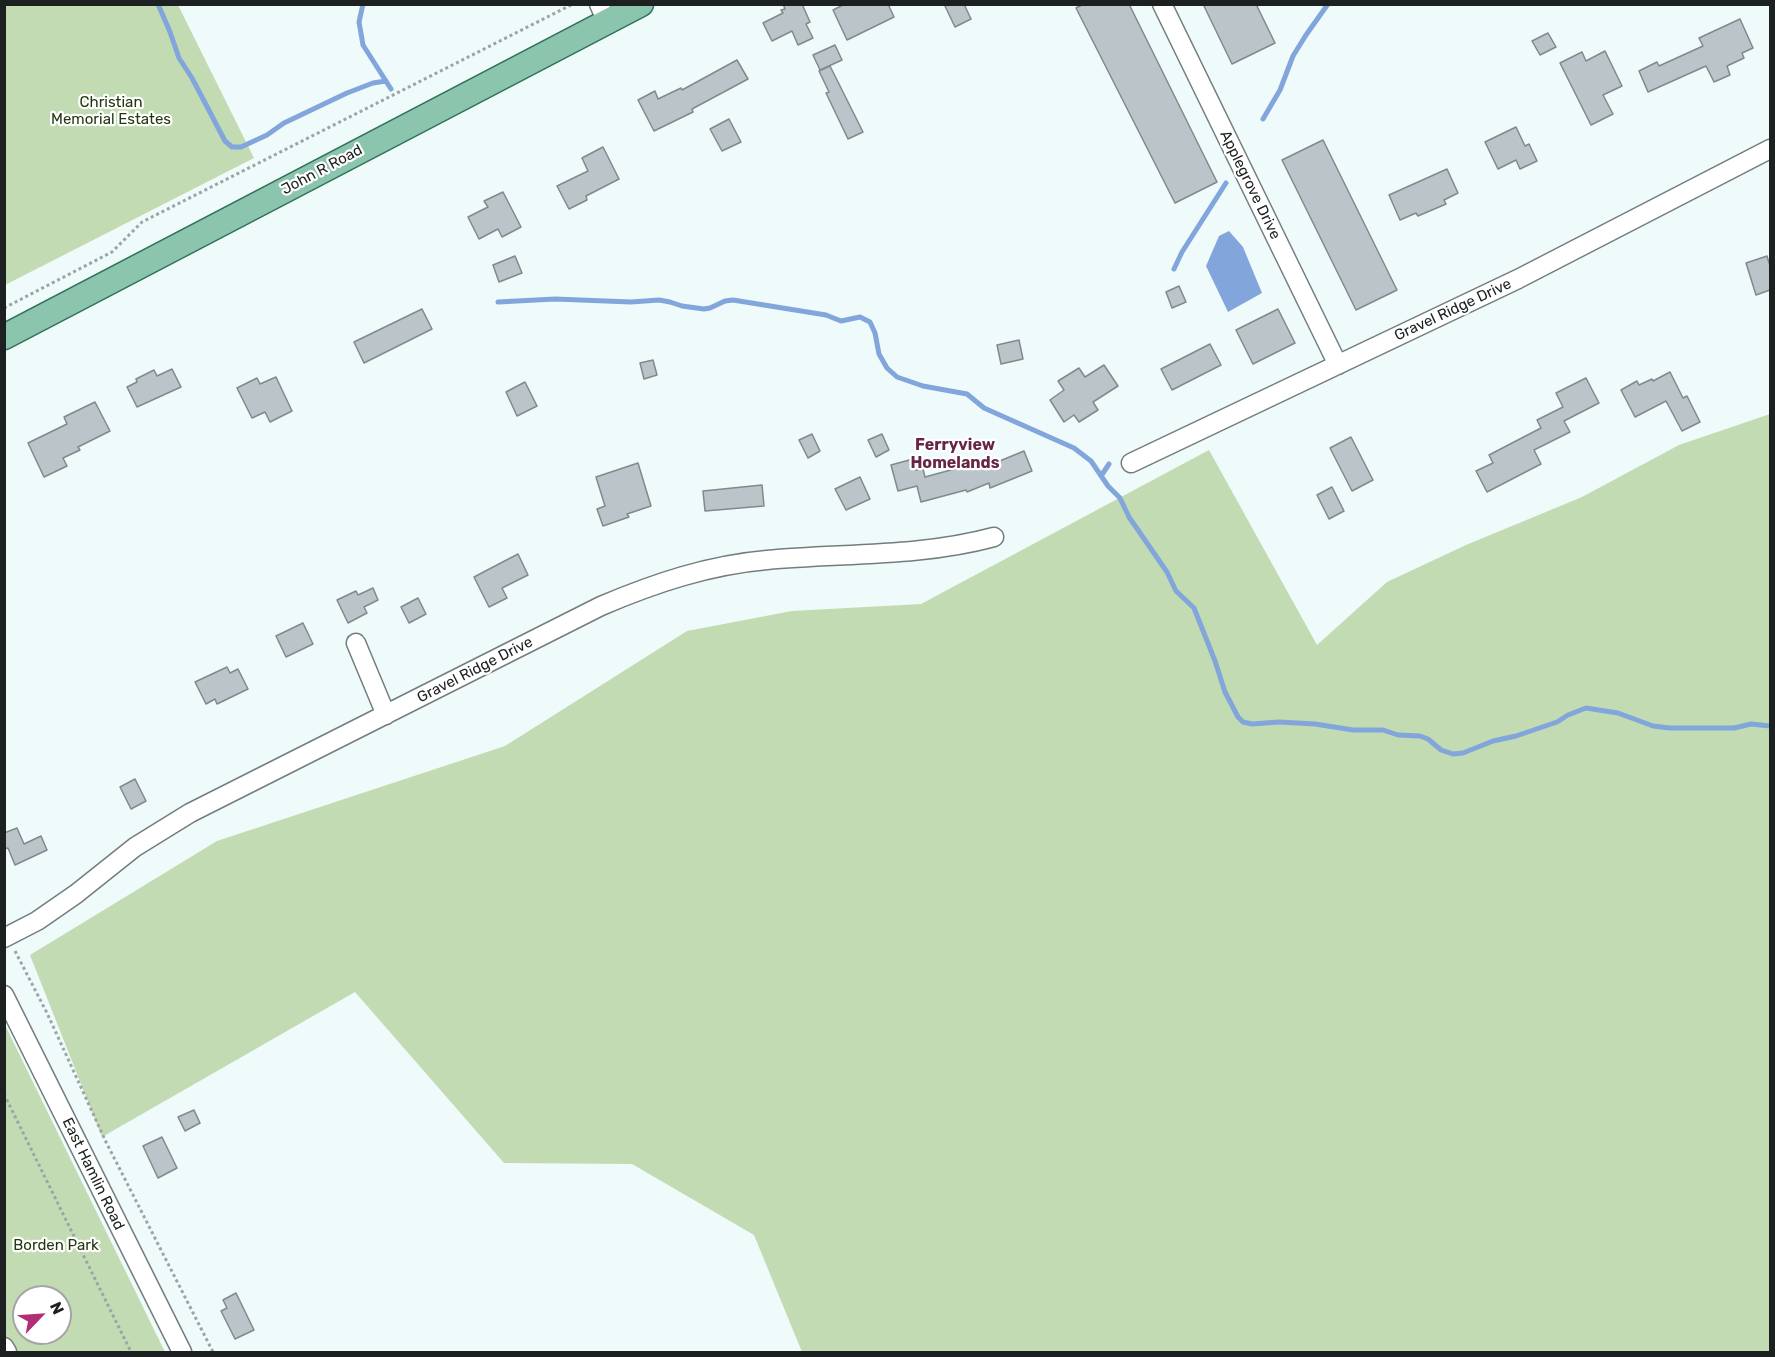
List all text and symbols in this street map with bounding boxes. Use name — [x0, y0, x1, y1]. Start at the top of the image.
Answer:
park label: Christian Memorial Estates — [51, 94, 171, 129]
street label: Applegrove Drive — [1216, 128, 1284, 242]
street label: John R Road — [278, 141, 366, 199]
street label: Gravel Ridge Drive — [1392, 275, 1514, 345]
district label: Ferryview Homelands — [910, 435, 1000, 473]
street label: Gravel Ridge Drive — [414, 633, 536, 707]
street label: East Hamlin Road — [58, 1115, 128, 1233]
park label: Borden Park — [13, 1237, 99, 1255]
north arrow — [12, 1285, 72, 1345]
text: N — [46, 1299, 68, 1317]

